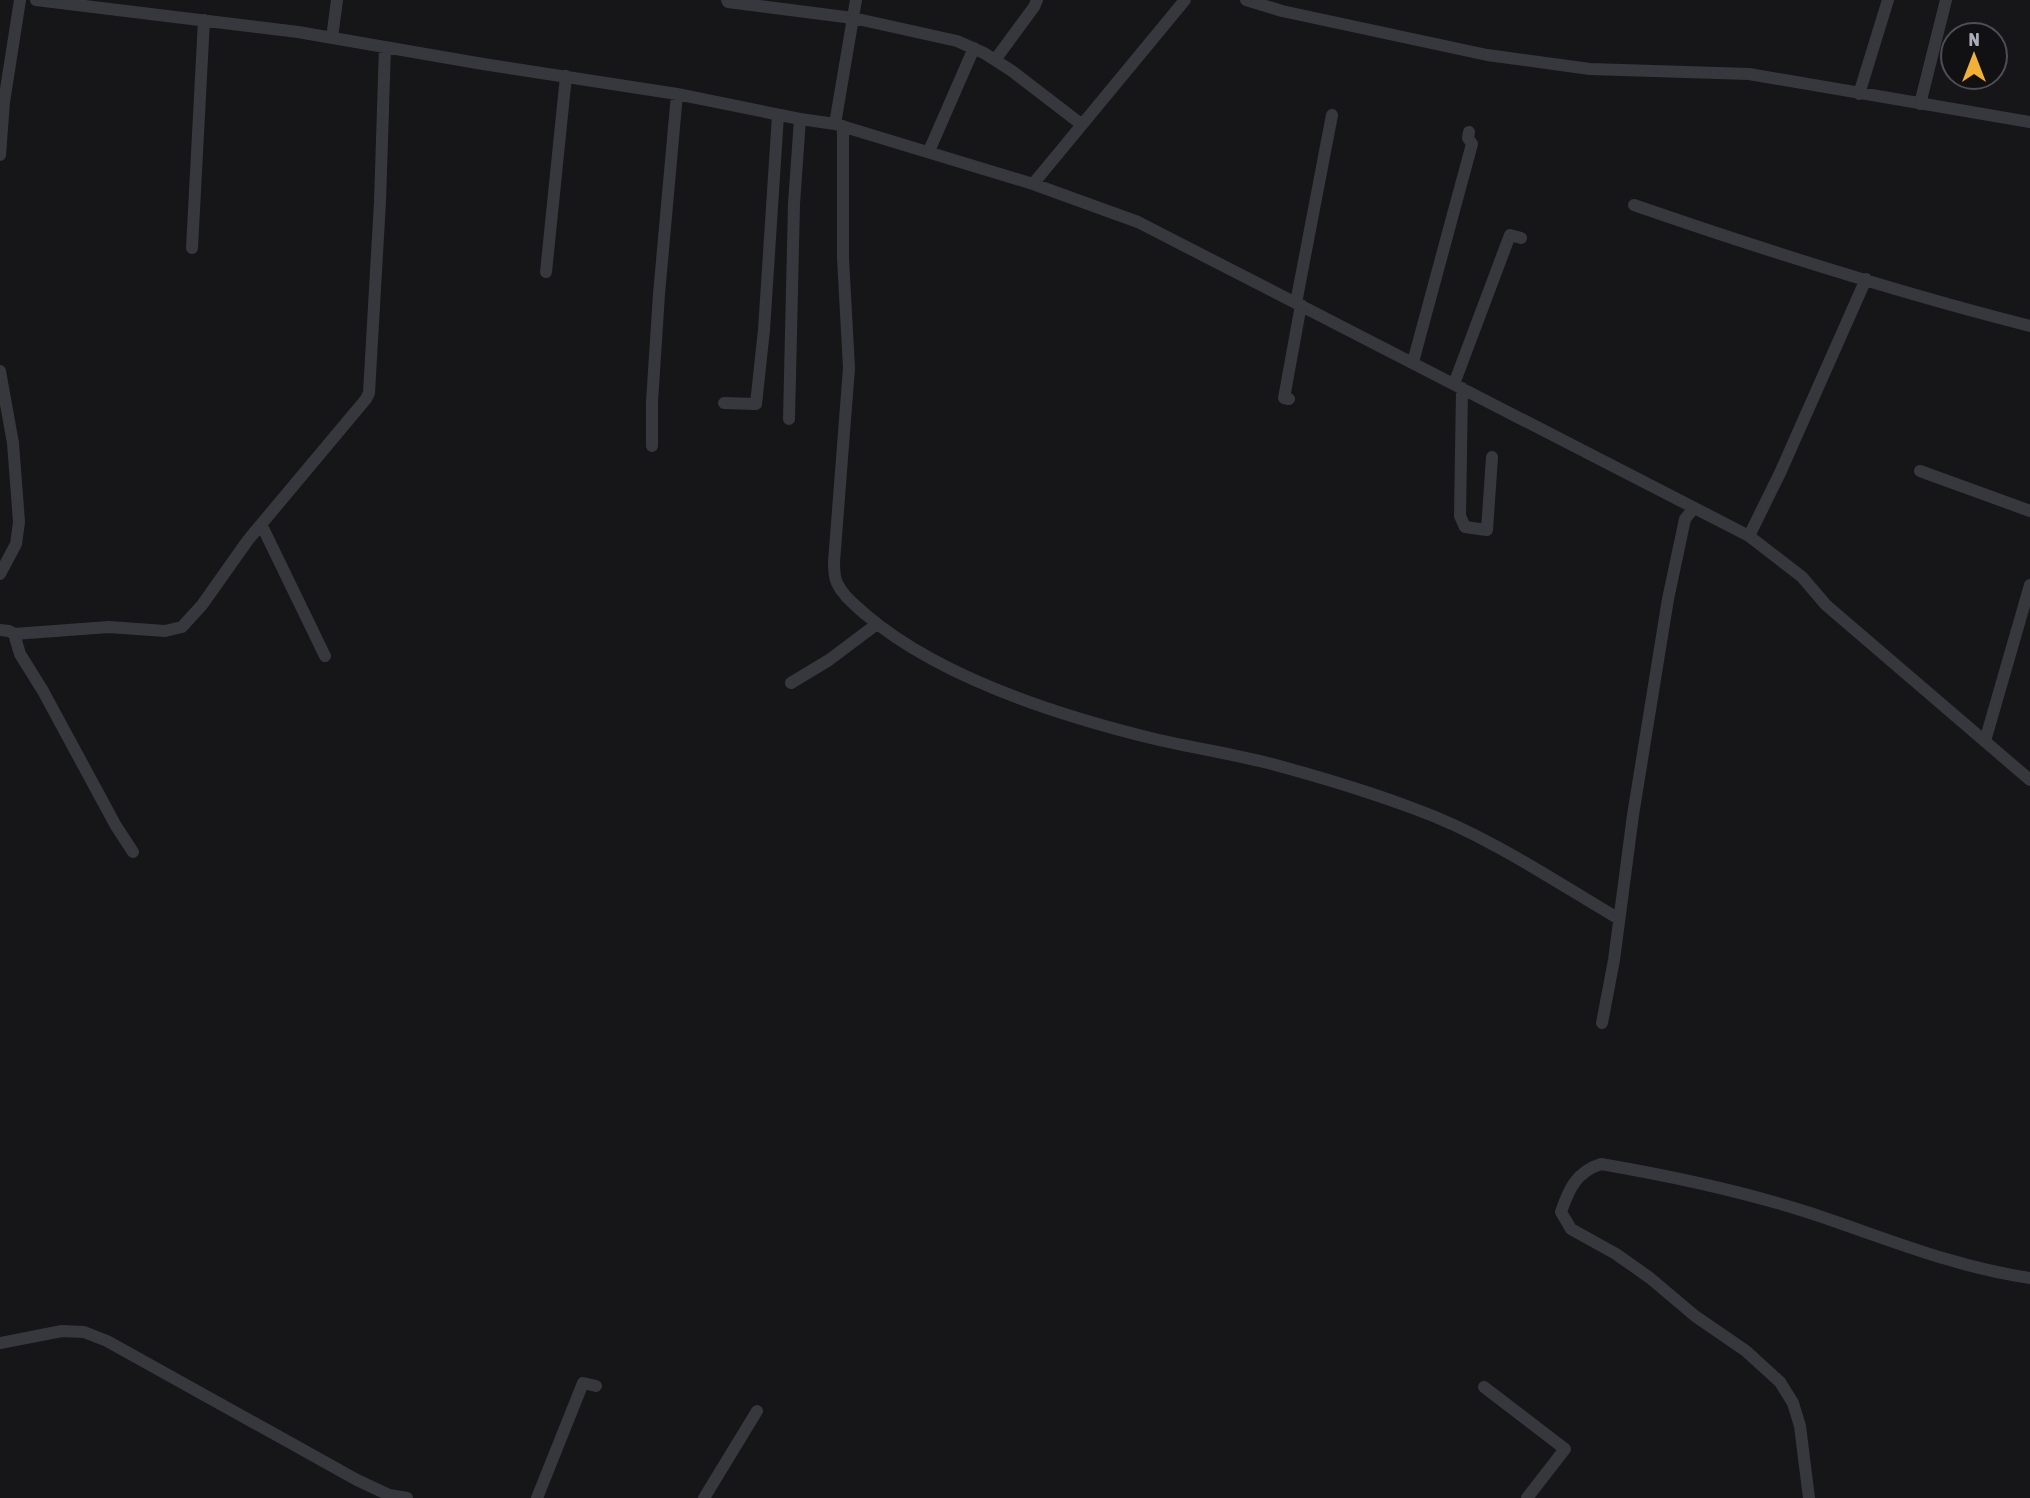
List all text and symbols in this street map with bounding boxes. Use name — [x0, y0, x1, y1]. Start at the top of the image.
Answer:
north arrow — [1939, 21, 2009, 91]
text: N — [1968, 28, 1980, 50]

